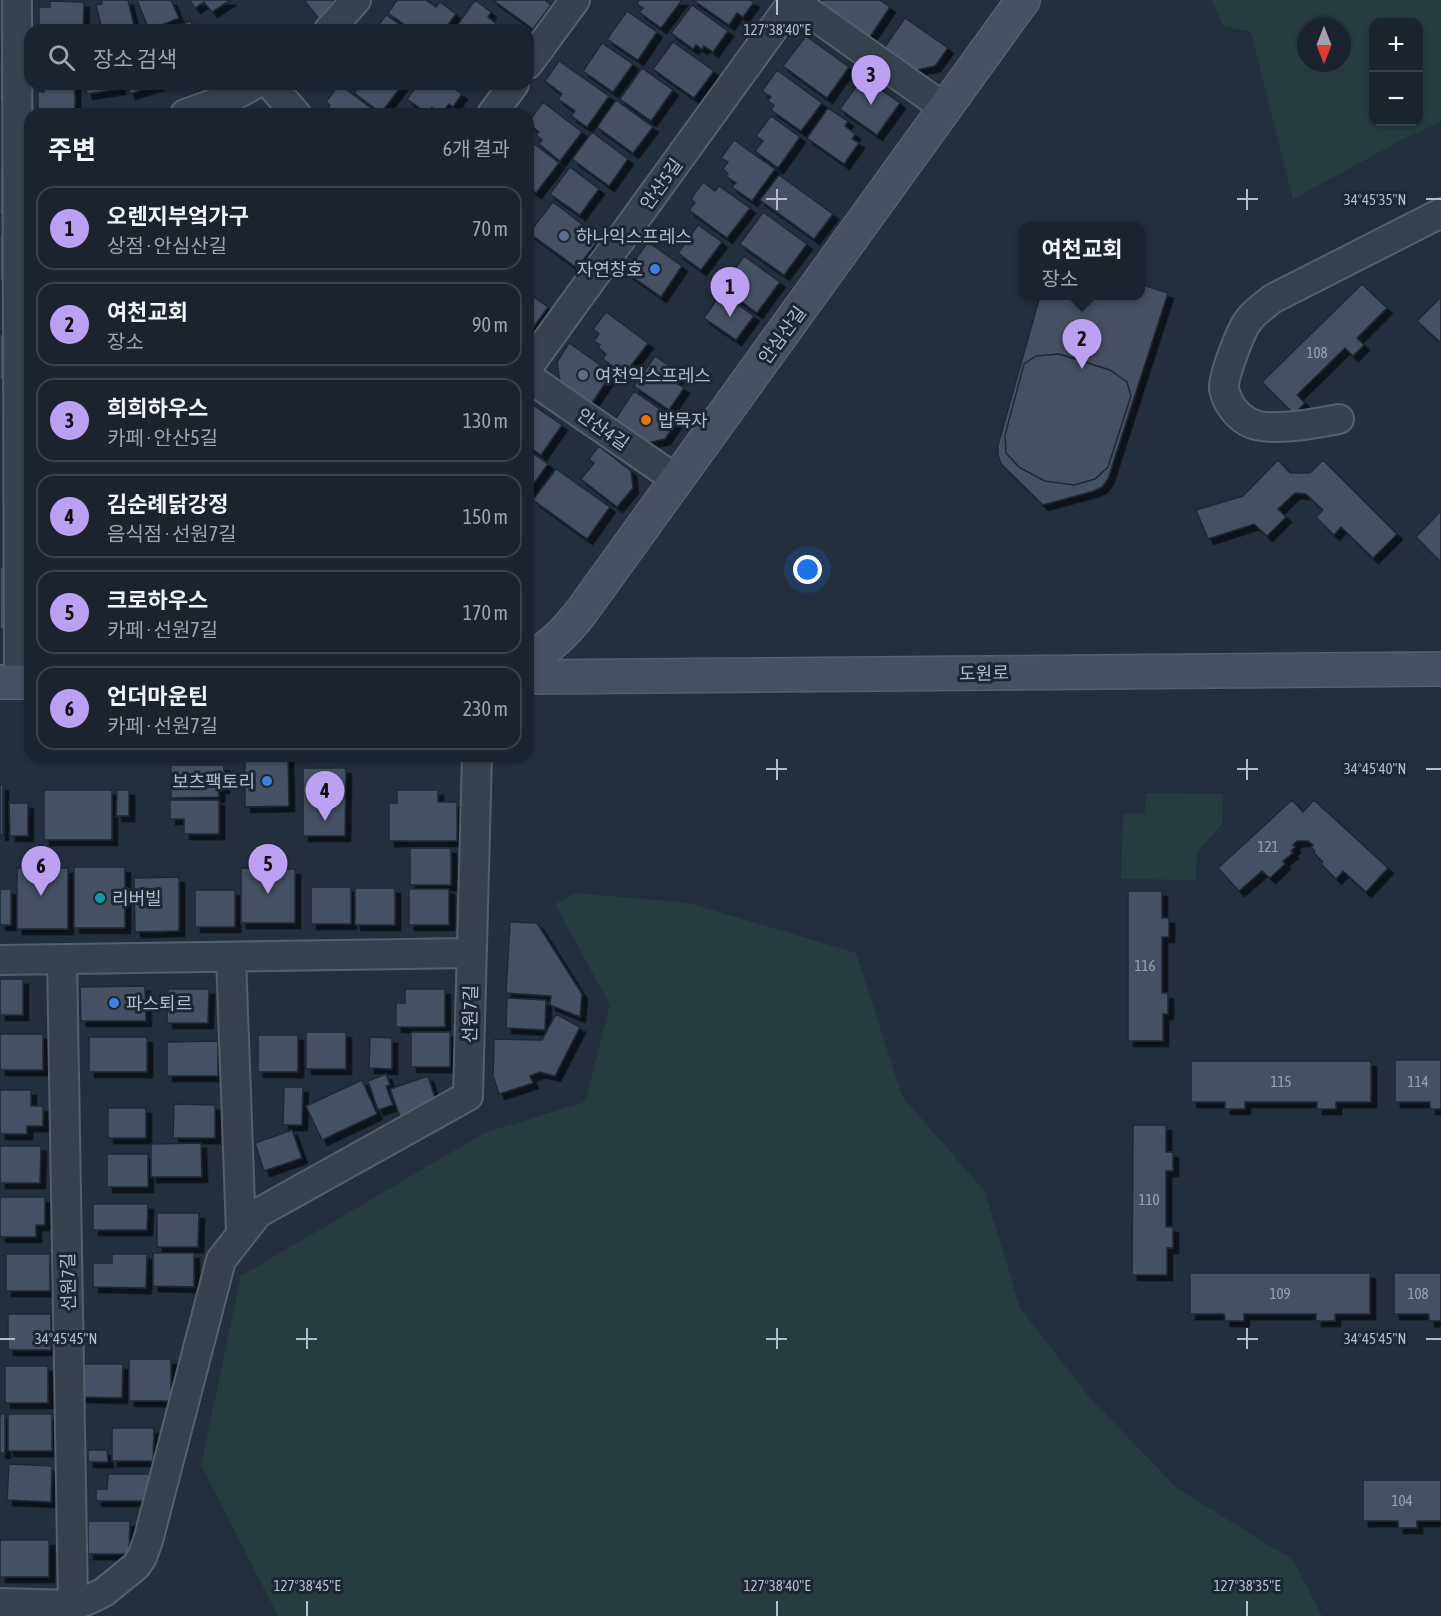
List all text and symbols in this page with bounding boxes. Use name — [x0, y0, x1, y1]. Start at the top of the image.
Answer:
north arrow — [1297, 18, 1351, 72]
map controls — [1369, 18, 1423, 126]
button: + — [1369, 18, 1423, 72]
text: 127°38'40"E — [743, 21, 811, 38]
search box — [24, 24, 534, 90]
icon: search — [45, 41, 78, 74]
text: 장소 검색 — [93, 46, 177, 72]
pin: 3 — [852, 56, 890, 105]
button: − — [1369, 72, 1423, 126]
text: 주변 — [48, 135, 96, 165]
text: 6개 결과 — [443, 137, 510, 160]
street label: 안산5길 — [635, 154, 687, 214]
text: 34°45'35"N — [1344, 191, 1406, 208]
text: 오렌지부엌가구 — [107, 203, 249, 229]
text: 1 — [65, 217, 74, 240]
text: 70 m — [472, 217, 508, 240]
popup — [1019, 222, 1145, 300]
place label: 하나익스프레스 — [576, 226, 692, 247]
marker: 하나익스프레스 — [557, 229, 571, 243]
text: 상점 · 안심산길 — [107, 234, 227, 257]
text: 여천교회 — [1042, 236, 1122, 262]
place label: 자연창호 — [577, 259, 643, 280]
marker: 자연창호 — [648, 262, 662, 276]
text: 장소 — [1042, 267, 1078, 290]
pin: 1 — [710, 268, 750, 317]
text: 여천교회 — [107, 299, 188, 325]
street label: 안심산길 — [754, 302, 810, 368]
text: 2 — [65, 313, 74, 336]
text: 90 m — [472, 313, 508, 336]
pin: 2 — [1062, 320, 1102, 369]
text: 장소 — [107, 330, 144, 353]
house number: 108 — [1306, 344, 1328, 361]
place label: 여천익스프레스 — [595, 365, 711, 386]
marker: 여천익스프레스 — [576, 368, 590, 382]
text: 희희하우스 — [107, 395, 208, 421]
street label: 안산4길 — [573, 404, 633, 454]
text: 3 — [65, 409, 74, 432]
text: 130 m — [463, 409, 508, 432]
place label: 밥묵자 — [658, 410, 708, 431]
marker: 밥묵자 — [639, 413, 653, 427]
text: 카페 · 안산5길 — [107, 426, 218, 449]
text: 김순례닭강정 — [107, 491, 228, 517]
text: 4 — [65, 505, 74, 528]
text: 150 m — [463, 505, 508, 528]
text: 음식점 · 선원7길 — [107, 522, 237, 545]
your location — [793, 555, 822, 584]
text: 크로하우스 — [107, 587, 208, 613]
text: 5 — [65, 601, 74, 624]
text: 170 m — [463, 601, 508, 624]
text: 카페 · 선원7길 — [107, 618, 218, 641]
street label: 도원로 — [959, 662, 1009, 684]
text: 언더마운틴 — [107, 683, 208, 709]
text: 6 — [65, 697, 74, 720]
text: 230 m — [463, 697, 508, 720]
text: 카페 · 선원7길 — [107, 714, 218, 737]
text: 34°45'40"N — [1344, 760, 1406, 777]
place label: 보츠팩토리 — [172, 771, 255, 792]
pin: 4 — [306, 772, 344, 821]
marker: 보츠팩토리 — [260, 774, 274, 788]
house number: 121 — [1257, 838, 1279, 855]
pin: 5 — [248, 844, 288, 894]
pin: 6 — [22, 846, 60, 896]
place label: 리버빌 — [112, 888, 162, 909]
marker: 리버빌 — [93, 891, 107, 905]
house number: 116 — [1134, 957, 1156, 974]
street label: 선원7길 — [459, 985, 481, 1043]
place label: 파스퇴르 — [126, 993, 192, 1014]
marker: 파스퇴르 — [107, 996, 121, 1010]
house number: 115 — [1270, 1073, 1292, 1090]
house number: 114 — [1407, 1073, 1429, 1090]
house number: 110 — [1138, 1191, 1160, 1208]
street label: 선원7길 — [57, 1253, 79, 1311]
house number: 109 — [1269, 1285, 1291, 1302]
house number: 108 — [1407, 1285, 1429, 1302]
text: 34°45'45"N — [35, 1330, 97, 1347]
text: 34°45'45"N — [1344, 1330, 1406, 1347]
house number: 104 — [1391, 1492, 1413, 1509]
text: 127°38'45"E — [273, 1577, 341, 1594]
text: 127°38'40"E — [743, 1577, 811, 1594]
text: 127°38'35"E — [1213, 1577, 1281, 1594]

